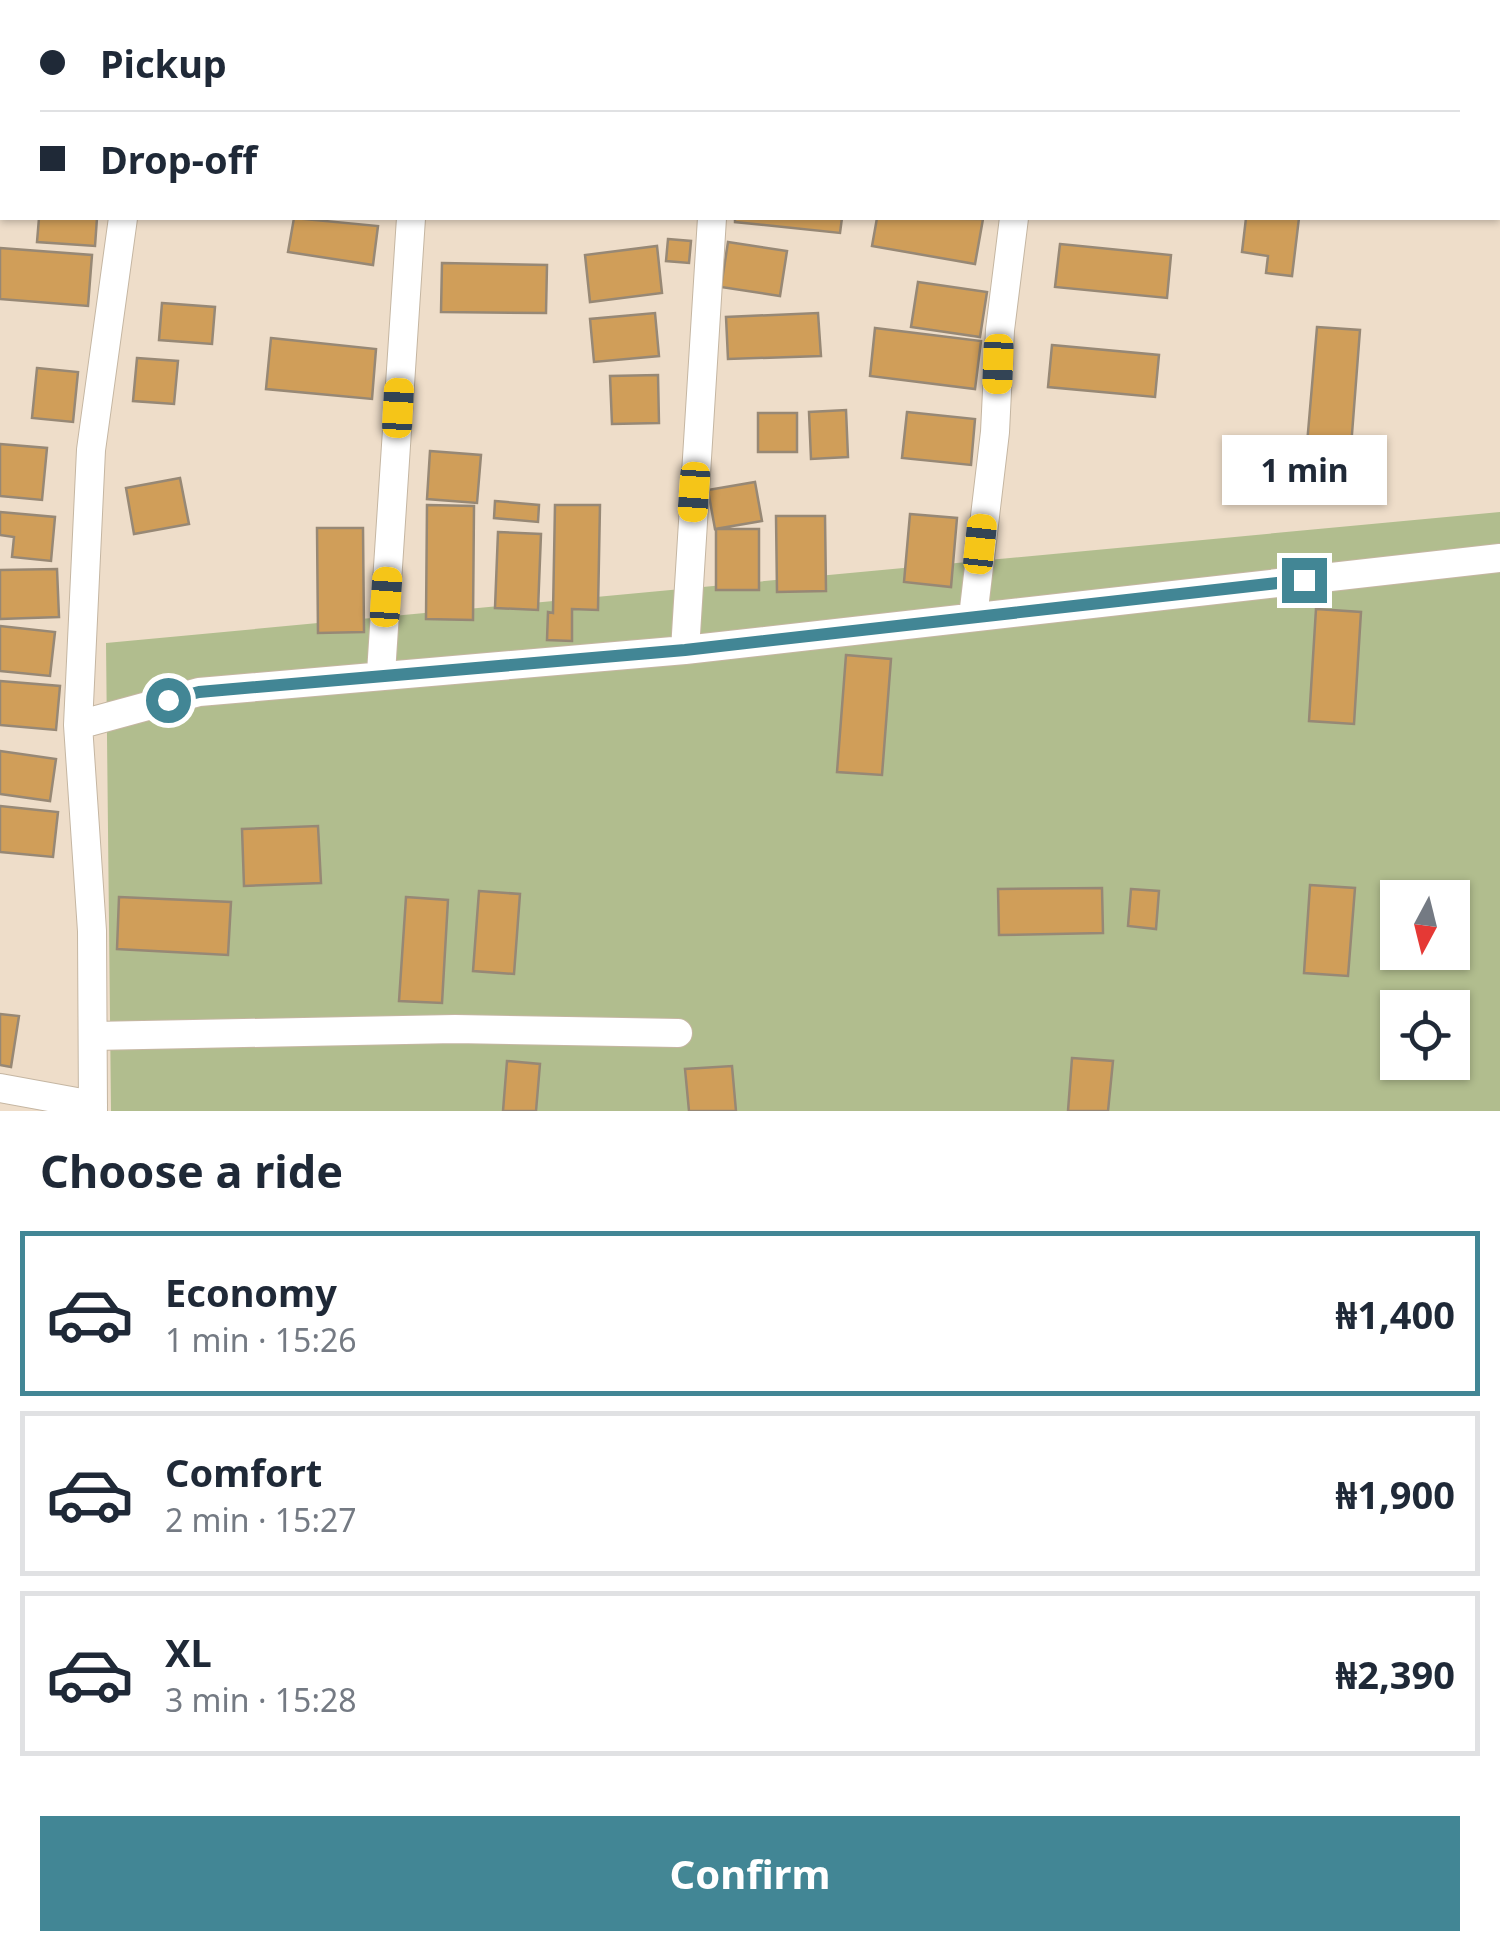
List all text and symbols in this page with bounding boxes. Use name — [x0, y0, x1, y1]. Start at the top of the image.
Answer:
text: Pickup — [100, 37, 227, 89]
text: Drop-off — [100, 133, 257, 185]
car — [982, 333, 1014, 395]
car — [381, 377, 415, 439]
callout: 1 min — [1222, 435, 1386, 505]
text: 1 min — [1260, 448, 1349, 491]
car — [677, 461, 711, 523]
car — [962, 513, 998, 575]
route end — [1282, 558, 1327, 603]
car — [369, 566, 403, 628]
route start — [146, 678, 191, 723]
north arrow — [1380, 880, 1470, 970]
map controls — [1380, 880, 1470, 1080]
button: locate — [1380, 990, 1470, 1080]
text: Choose a ride — [40, 1140, 343, 1201]
text: Economy — [165, 1266, 337, 1318]
icon: car — [45, 1269, 135, 1359]
text: ₦1,400 — [1335, 1288, 1455, 1340]
text: 1 min · 15:26 — [165, 1318, 357, 1361]
text: Comfort — [165, 1446, 322, 1498]
icon: car — [45, 1449, 135, 1539]
text: ₦1,900 — [1335, 1468, 1455, 1520]
text: 2 min · 15:27 — [165, 1498, 357, 1541]
text: XL — [165, 1626, 212, 1678]
icon: car — [45, 1629, 135, 1719]
text: ₦2,390 — [1335, 1648, 1455, 1700]
text: 3 min · 15:28 — [165, 1678, 357, 1721]
button: Confirm — [40, 1816, 1460, 1931]

